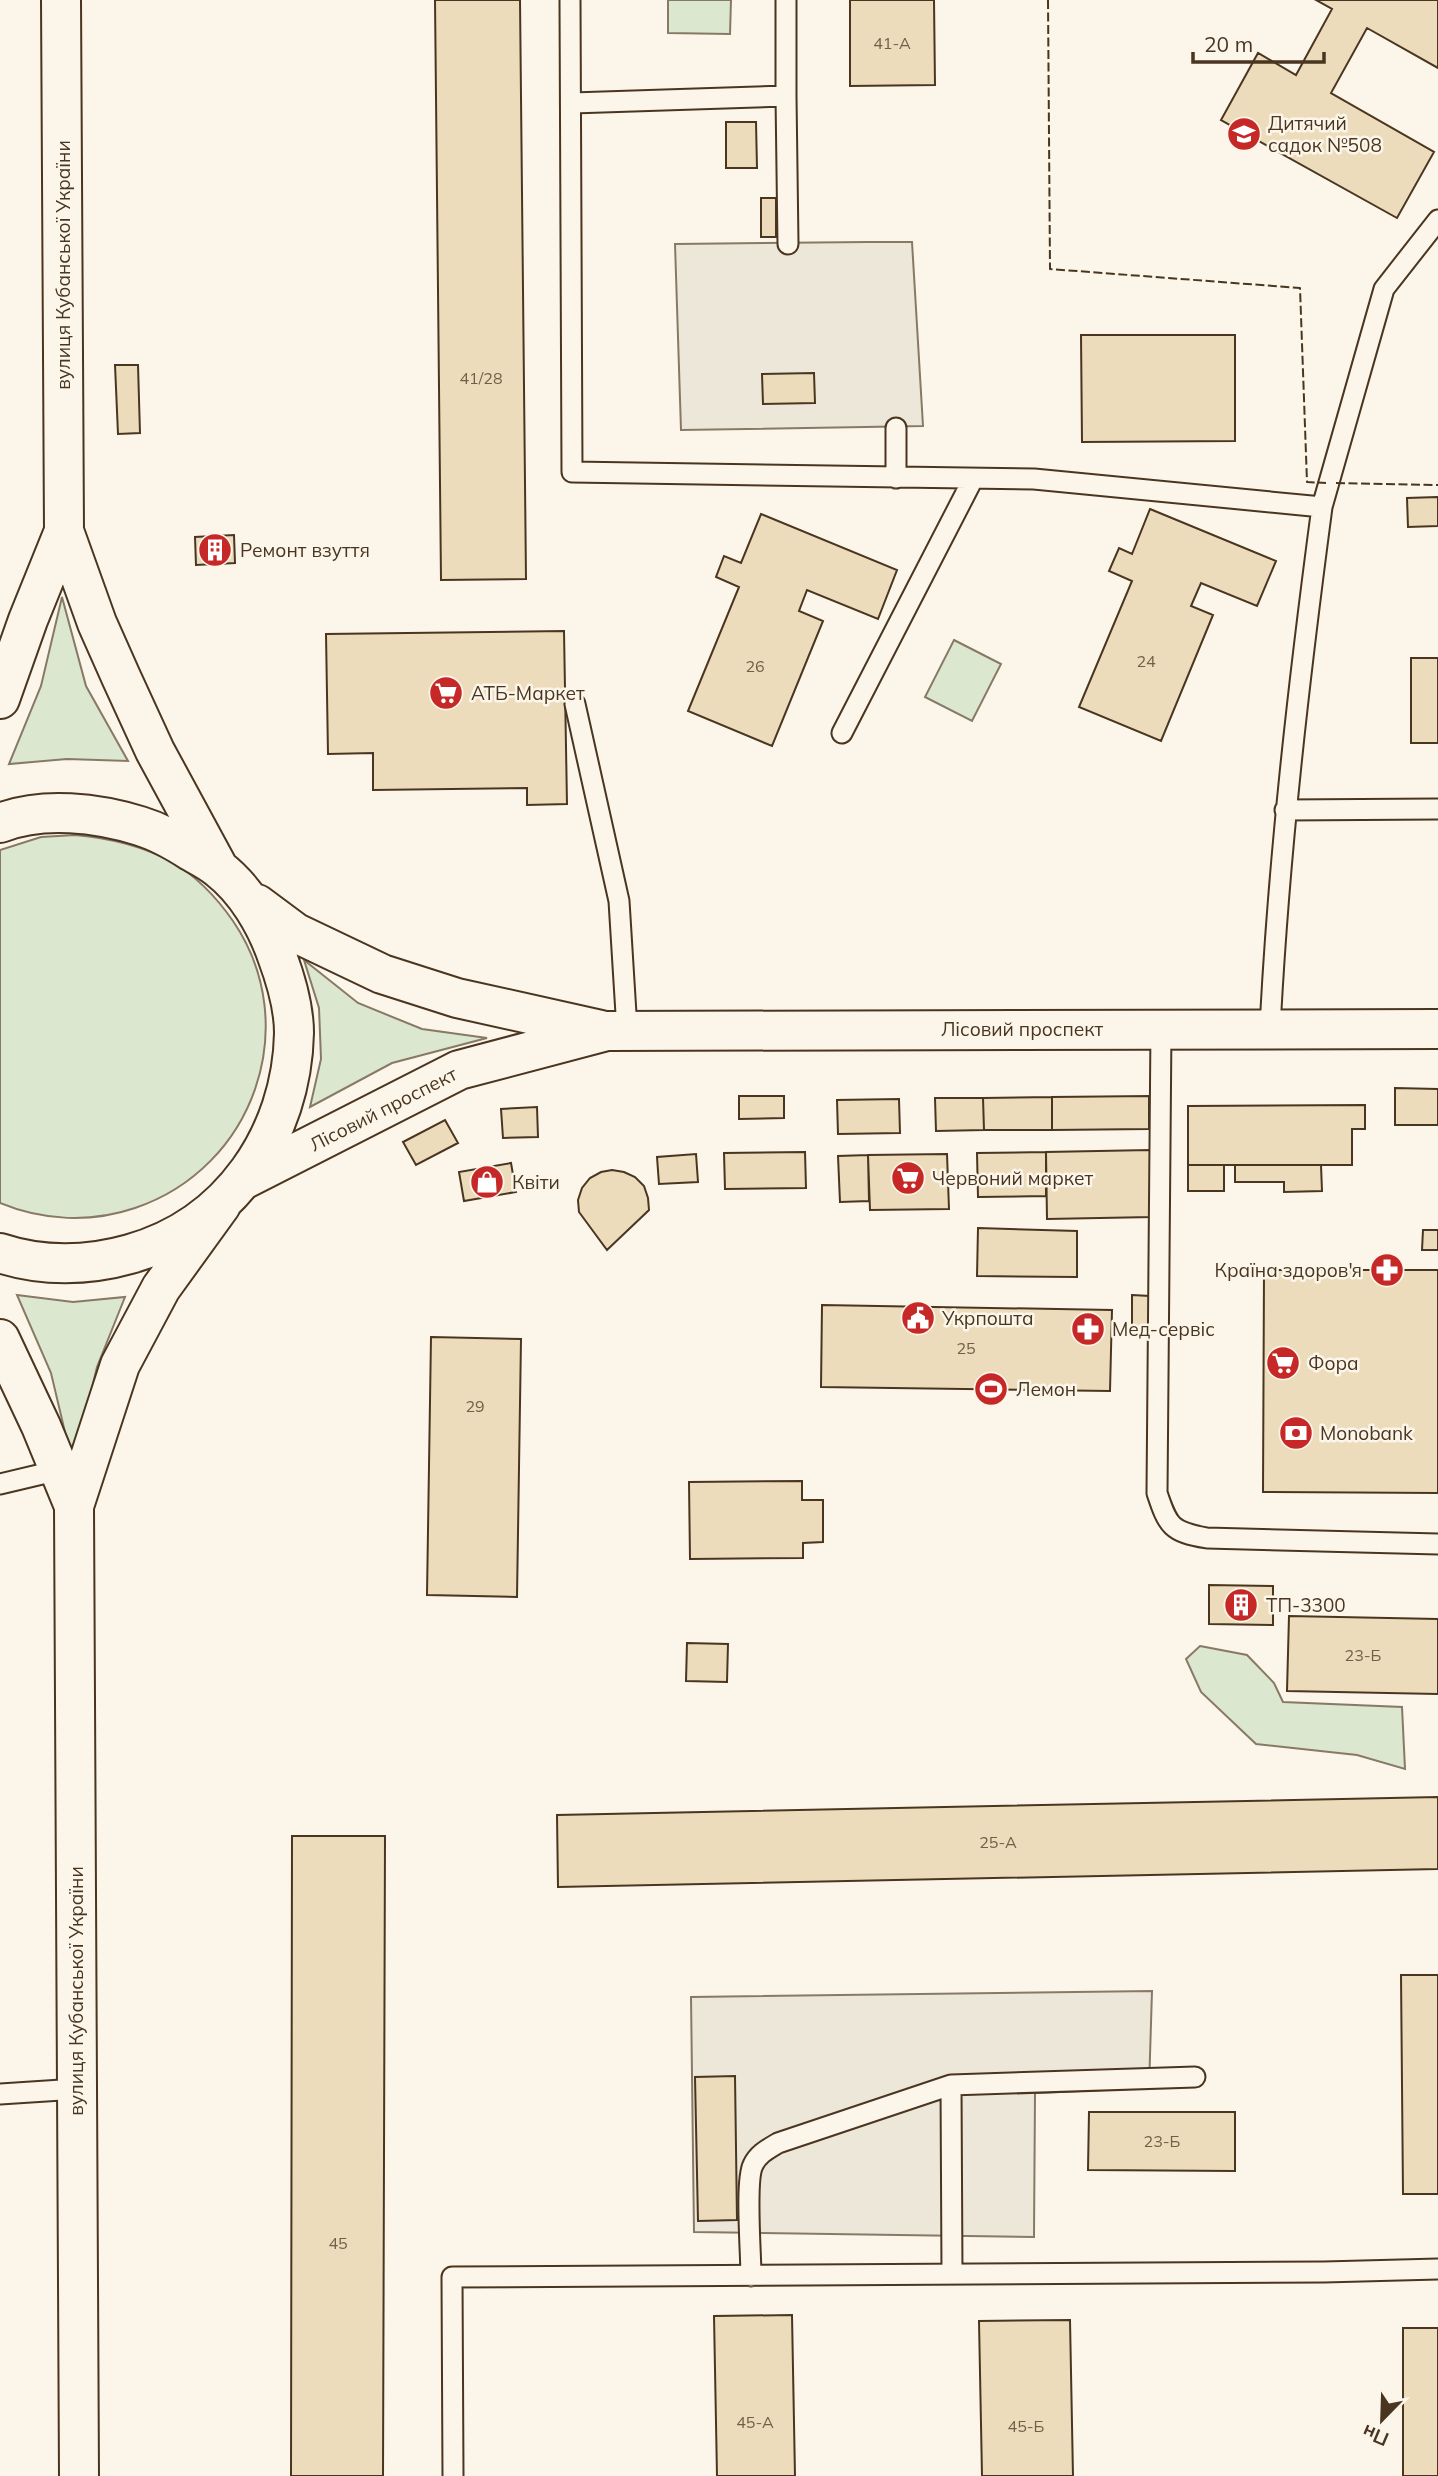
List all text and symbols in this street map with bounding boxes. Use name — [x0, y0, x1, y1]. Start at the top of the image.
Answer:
scale bar — [1193, 21, 1324, 65]
text: 20 m — [1204, 31, 1253, 57]
house number: 41-А — [873, 33, 911, 53]
place label: Дитячий садок №508 — [1268, 111, 1382, 157]
school or university icon: Дитячий садок №508 — [1225, 115, 1263, 153]
street label: вулиця Кубанської України — [51, 140, 75, 390]
house number: 41/28 — [460, 368, 502, 388]
building icon: Ремонт взуття — [196, 531, 234, 569]
place label: Ремонт взуття — [240, 538, 370, 562]
house number: 24 — [1136, 651, 1156, 671]
house number: 26 — [745, 656, 765, 676]
supermarket icon: АТБ-Маркет — [427, 674, 465, 712]
place label: АТБ-Маркет — [471, 681, 585, 705]
street label: Лісовий проспект — [941, 1017, 1103, 1041]
street label: Лісовий проспект — [305, 1061, 461, 1157]
supermarket icon: Червоний маркет — [889, 1159, 927, 1197]
shop icon: Квіти — [468, 1163, 506, 1201]
place label: Червоний маркет — [932, 1166, 1094, 1190]
place label: Квіти — [512, 1170, 560, 1194]
pharmacy icon: Країна здоров'я — [1368, 1251, 1406, 1289]
place label: Країна здоров'я — [1214, 1258, 1362, 1282]
public building icon: Укрпошта — [899, 1299, 937, 1337]
place label: Укрпошта — [941, 1306, 1034, 1330]
pharmacy icon: Мед-сервіс — [1069, 1310, 1107, 1348]
place label: Мед-сервіс — [1112, 1317, 1215, 1341]
house number: 25 — [956, 1338, 976, 1358]
supermarket icon: Фора — [1264, 1344, 1302, 1382]
place label: Фора — [1308, 1351, 1359, 1375]
sports icon: Лемон — [972, 1370, 1010, 1408]
place label: Лемон — [1016, 1377, 1076, 1401]
house number: 29 — [465, 1396, 485, 1416]
bank icon: Monobank — [1277, 1414, 1315, 1452]
place label: Monobank — [1320, 1421, 1413, 1445]
building icon: ТП-3300 — [1222, 1586, 1260, 1624]
place label: ТП-3300 — [1266, 1593, 1346, 1617]
house number: 23-Б — [1345, 1645, 1382, 1665]
house number: 25-А — [979, 1832, 1017, 1852]
street label: вулиця Кубанської України — [64, 1866, 88, 2116]
house number: 23-Б — [1144, 2131, 1181, 2151]
house number: 45 — [328, 2233, 348, 2253]
north arrow — [1347, 2385, 1417, 2455]
house number: 45-А — [736, 2412, 774, 2432]
house number: 45-Б — [1008, 2416, 1045, 2436]
text: Пн — [1359, 2419, 1392, 2452]

